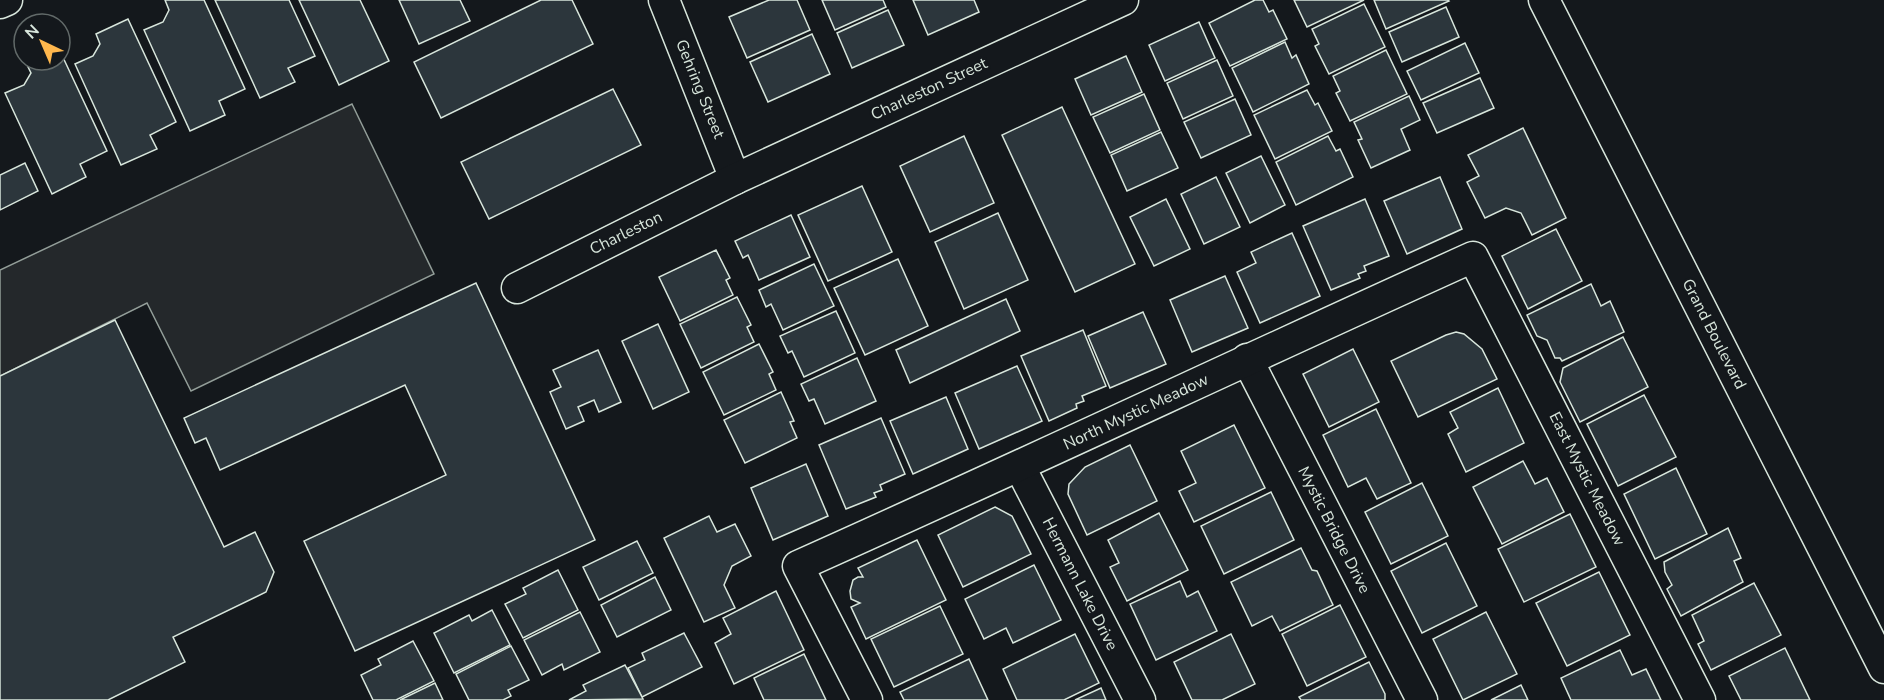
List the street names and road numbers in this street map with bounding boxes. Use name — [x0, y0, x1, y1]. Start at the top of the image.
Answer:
street label: Gehring Street — [670, 36, 730, 142]
street label: Charleston Street — [867, 52, 991, 126]
street label: Charleston — [586, 206, 666, 260]
street label: Grand Boulevard — [1677, 275, 1751, 393]
street label: North Mystic Meadow — [1060, 368, 1213, 455]
street label: East Mystic Meadow — [1544, 408, 1631, 550]
street label: Mystic Bridge Drive — [1292, 463, 1376, 597]
street label: Hermann Lake Drive — [1037, 514, 1123, 654]

